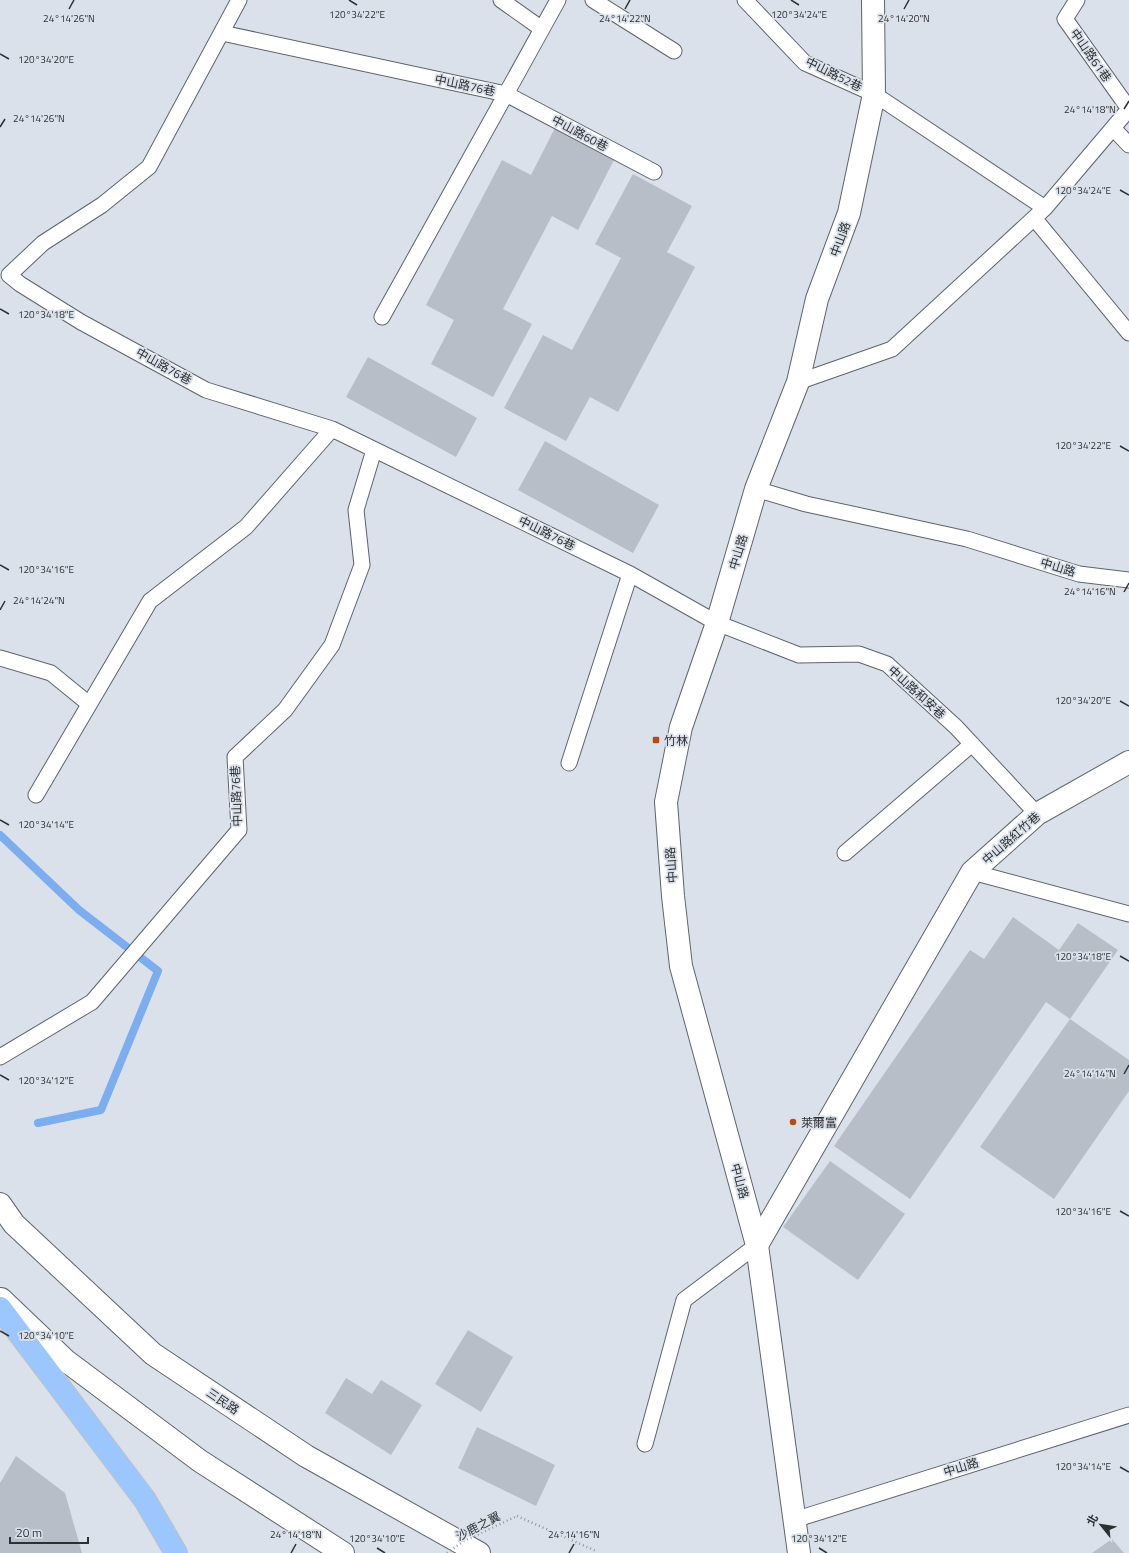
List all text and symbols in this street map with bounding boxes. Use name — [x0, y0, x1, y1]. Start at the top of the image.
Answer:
text: 120°34'22"E — [329, 7, 386, 22]
text: 120°34'24"E — [771, 7, 828, 22]
text: 24°14'26"N — [43, 11, 95, 26]
text: 24°14'22"N — [599, 11, 651, 26]
text: 24°14'20"N — [878, 11, 930, 26]
street label: 中山路61巷 — [1066, 24, 1116, 86]
text: 120°34'20"E — [18, 52, 75, 67]
street label: 中山路52巷 — [802, 52, 866, 96]
street label: 中山路76巷 — [433, 69, 497, 101]
text: 24°14'18"N — [1064, 102, 1116, 117]
street label: 中山路60巷 — [548, 110, 612, 156]
text: 24°14'26"N — [13, 111, 65, 126]
text: 120°34'24"E — [1055, 183, 1112, 198]
street label: 中山路 — [825, 219, 855, 259]
text: 120°34'18"E — [18, 307, 75, 322]
street label: 中山路76巷 — [133, 343, 195, 389]
text: 120°34'22"E — [1055, 438, 1112, 453]
street label: 中山路76巷 — [515, 511, 579, 555]
street label: 中山路 — [724, 532, 752, 572]
street label: 中山路 — [1038, 553, 1078, 581]
text: 120°34'16"E — [18, 562, 75, 577]
text: 24°14'16"N — [1064, 584, 1116, 599]
text: 24°14'24"N — [13, 593, 65, 608]
street label: 中山路和安巷 — [884, 661, 950, 723]
text: 120°34'20"E — [1055, 693, 1112, 708]
place label: 竹林 — [664, 731, 688, 750]
marker: 竹林 — [651, 735, 661, 745]
street label: 中山路76巷 — [225, 765, 247, 827]
street label: 中山路紅竹巷 — [978, 807, 1044, 869]
text: 120°34'14"E — [18, 817, 75, 832]
street label: 中山路 — [660, 846, 682, 884]
text: 120°34'18"E — [1055, 949, 1112, 964]
text: 24°14'14"N — [1064, 1066, 1116, 1081]
text: 120°34'12"E — [18, 1073, 75, 1088]
place label: 萊爾富 — [801, 1113, 837, 1132]
marker: 萊爾富 — [788, 1117, 798, 1127]
street label: 中山路 — [726, 1161, 754, 1201]
text: 120°34'16"E — [1055, 1204, 1112, 1219]
text: 120°34'10"E — [18, 1328, 75, 1343]
street label: 三民路 — [203, 1383, 243, 1419]
street label: 中山路 — [941, 1453, 981, 1481]
text: 120°34'14"E — [1055, 1459, 1112, 1474]
north arrow — [1081, 1505, 1121, 1545]
street label: 沙鹿之翼 — [452, 1507, 504, 1545]
text: 北 — [1083, 1511, 1102, 1529]
scale bar — [10, 1519, 88, 1545]
text: 20 m — [16, 1523, 42, 1542]
text: 24°14'18"N — [270, 1527, 322, 1542]
text: 24°14'16"N — [548, 1527, 600, 1542]
text: 120°34'10"E — [349, 1531, 406, 1546]
text: 120°34'12"E — [791, 1531, 848, 1546]

